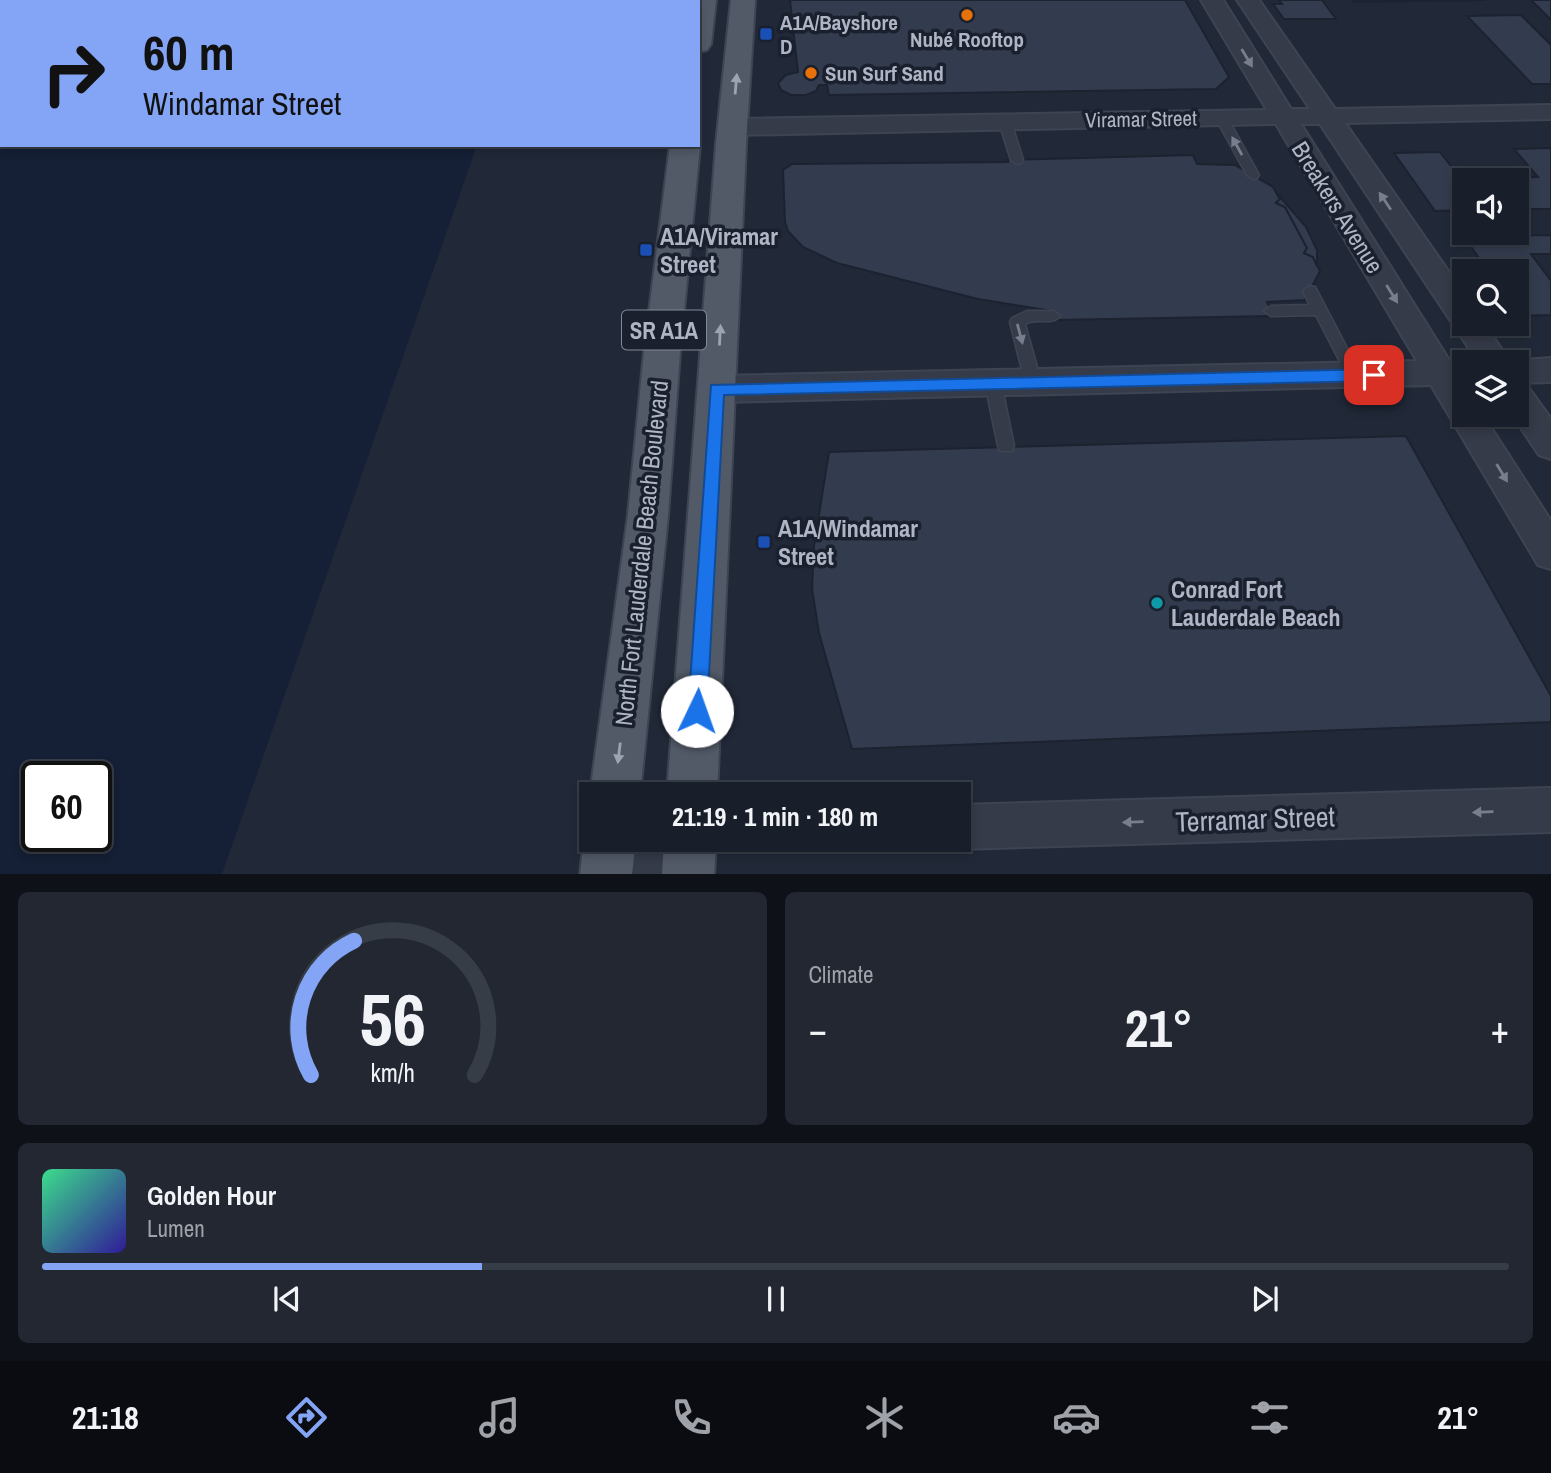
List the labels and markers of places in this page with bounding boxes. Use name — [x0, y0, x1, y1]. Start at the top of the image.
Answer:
marker: Nubé Rooftop — [959, 7, 975, 23]
place label: A1A/Bayshore D — [780, 8, 898, 61]
place label: Nubé Rooftop — [910, 25, 1024, 54]
marker: A1A/Bayshore D — [758, 26, 774, 42]
place label: Sun Surf Sand — [825, 59, 944, 88]
marker: Sun Surf Sand — [803, 65, 819, 81]
place label: A1A/Viramar Street — [660, 220, 778, 280]
marker: A1A/Viramar Street — [638, 242, 654, 258]
pin — [1344, 345, 1404, 405]
place label: A1A/Windamar Street — [778, 512, 918, 572]
marker: A1A/Windamar Street — [756, 534, 772, 550]
place label: Conrad Fort Lauderdale Beach — [1171, 573, 1341, 633]
marker: Conrad Fort Lauderdale Beach — [1149, 595, 1165, 611]

